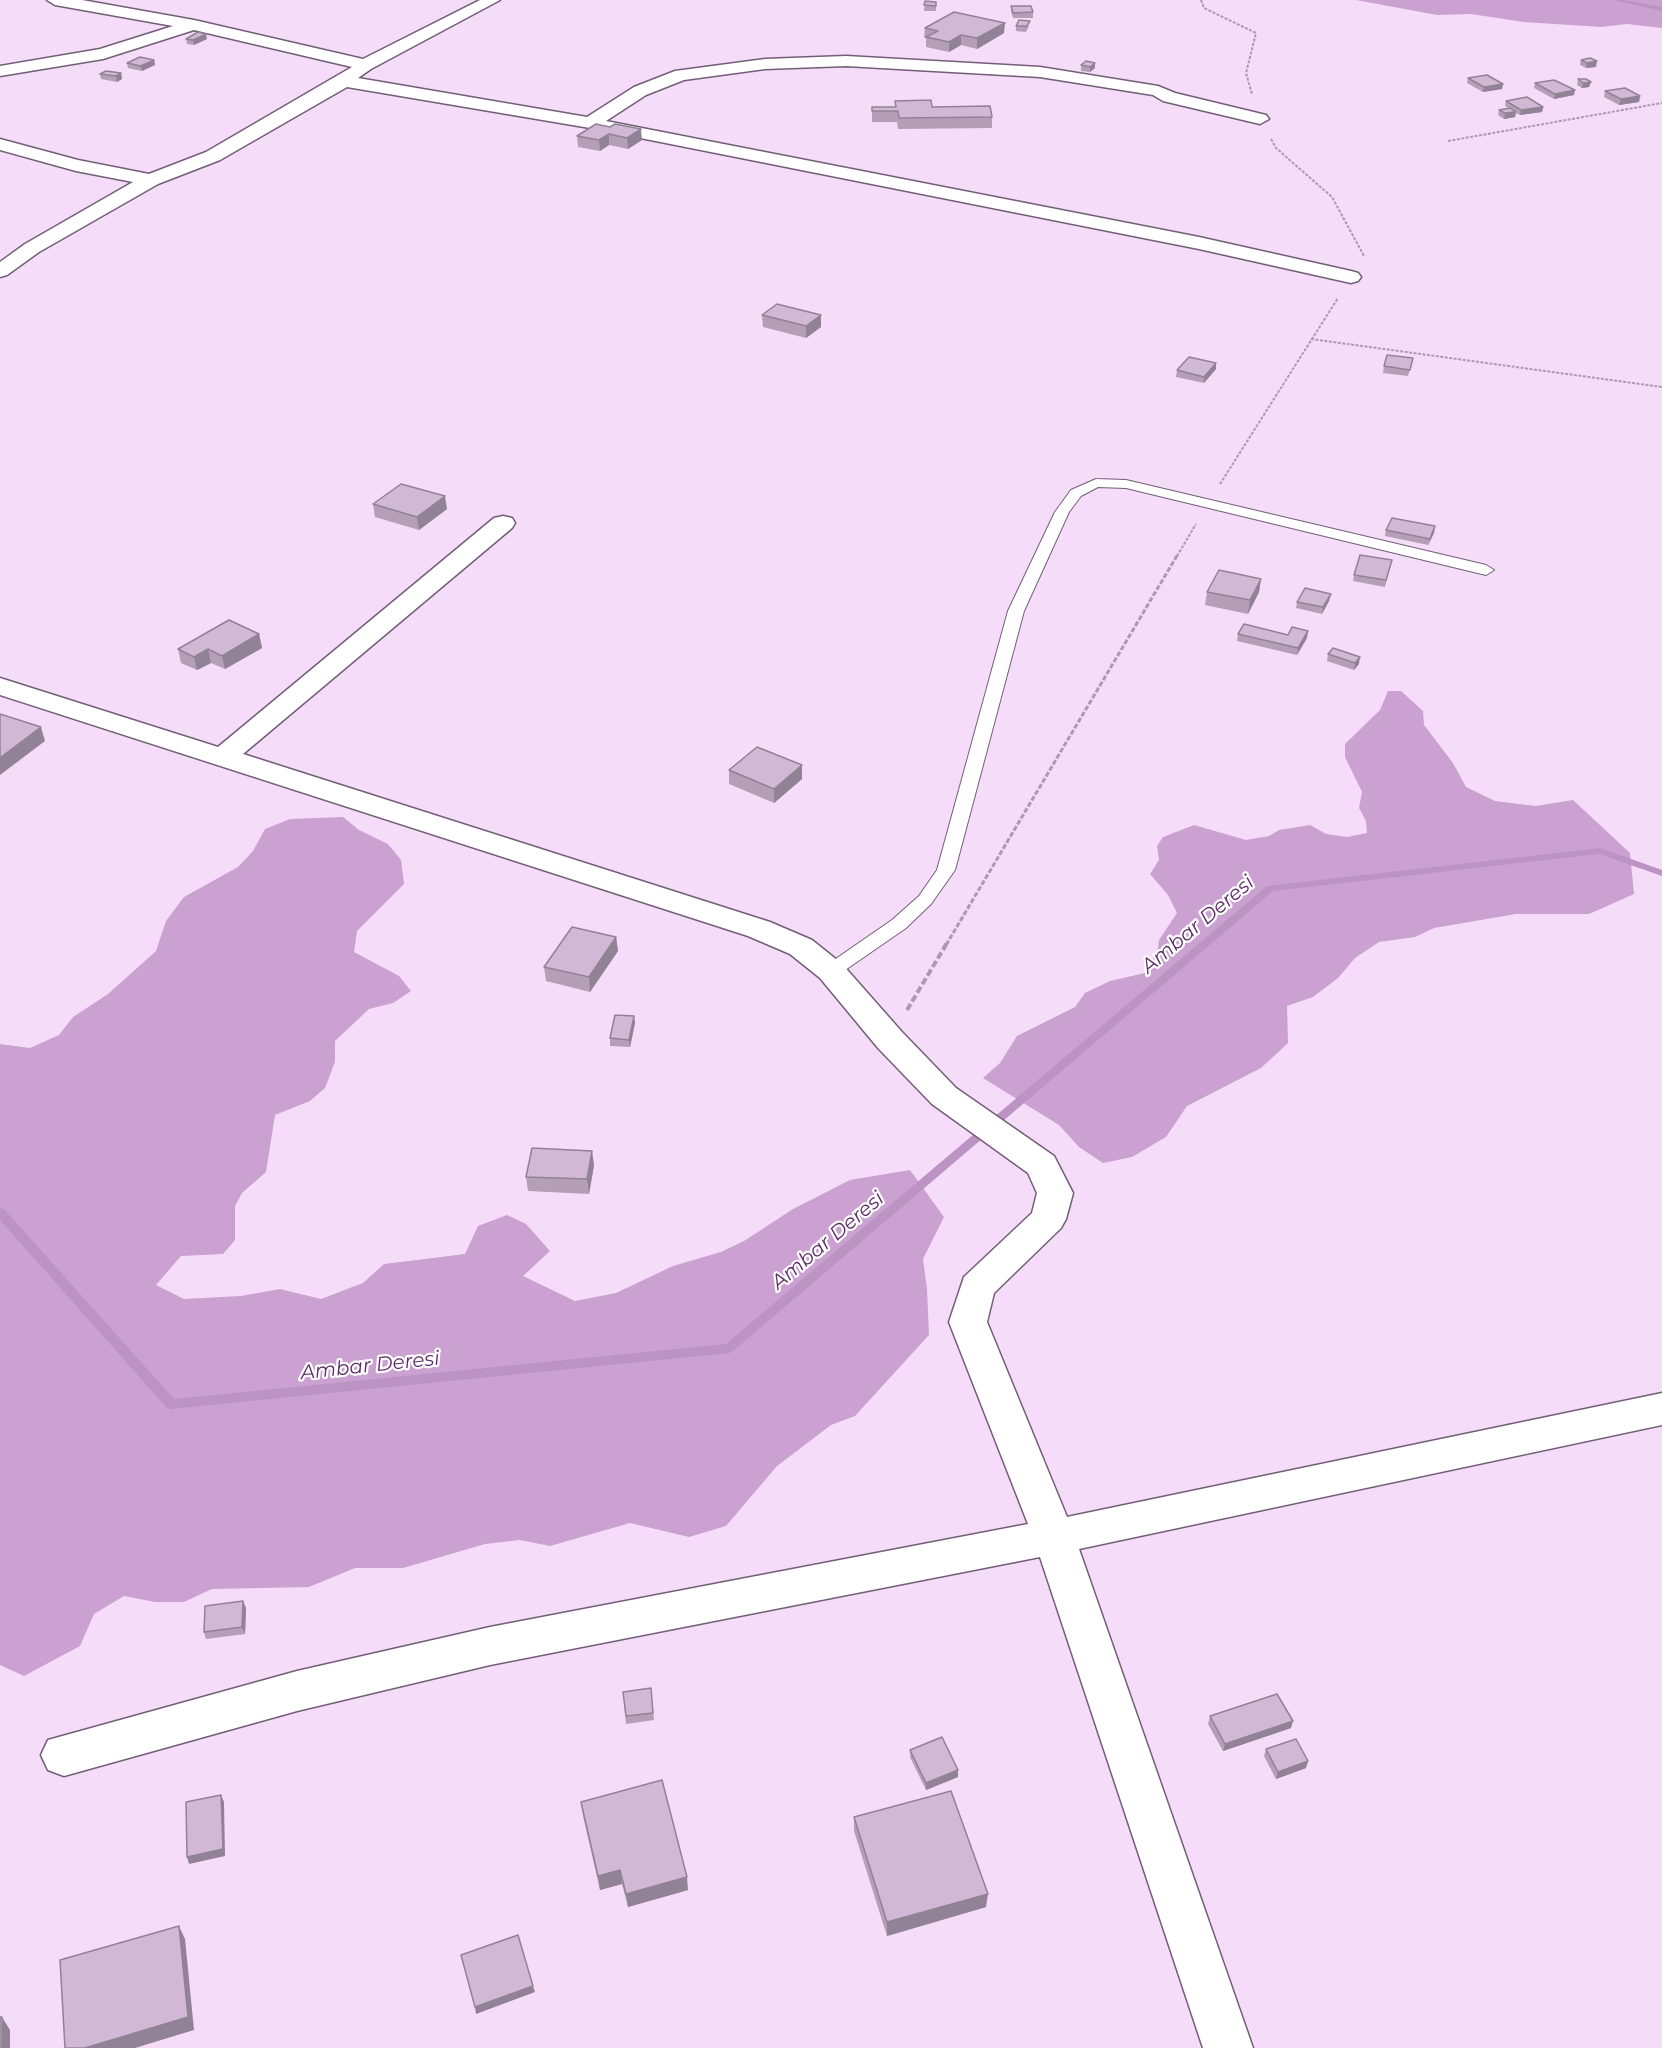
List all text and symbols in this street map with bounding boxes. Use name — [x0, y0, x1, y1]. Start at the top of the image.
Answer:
water label: Ambar Deresi — [1137, 871, 1259, 979]
water label: Ambar Deresi — [767, 1187, 889, 1295]
water label: Ambar Deresi — [299, 1347, 441, 1385]

